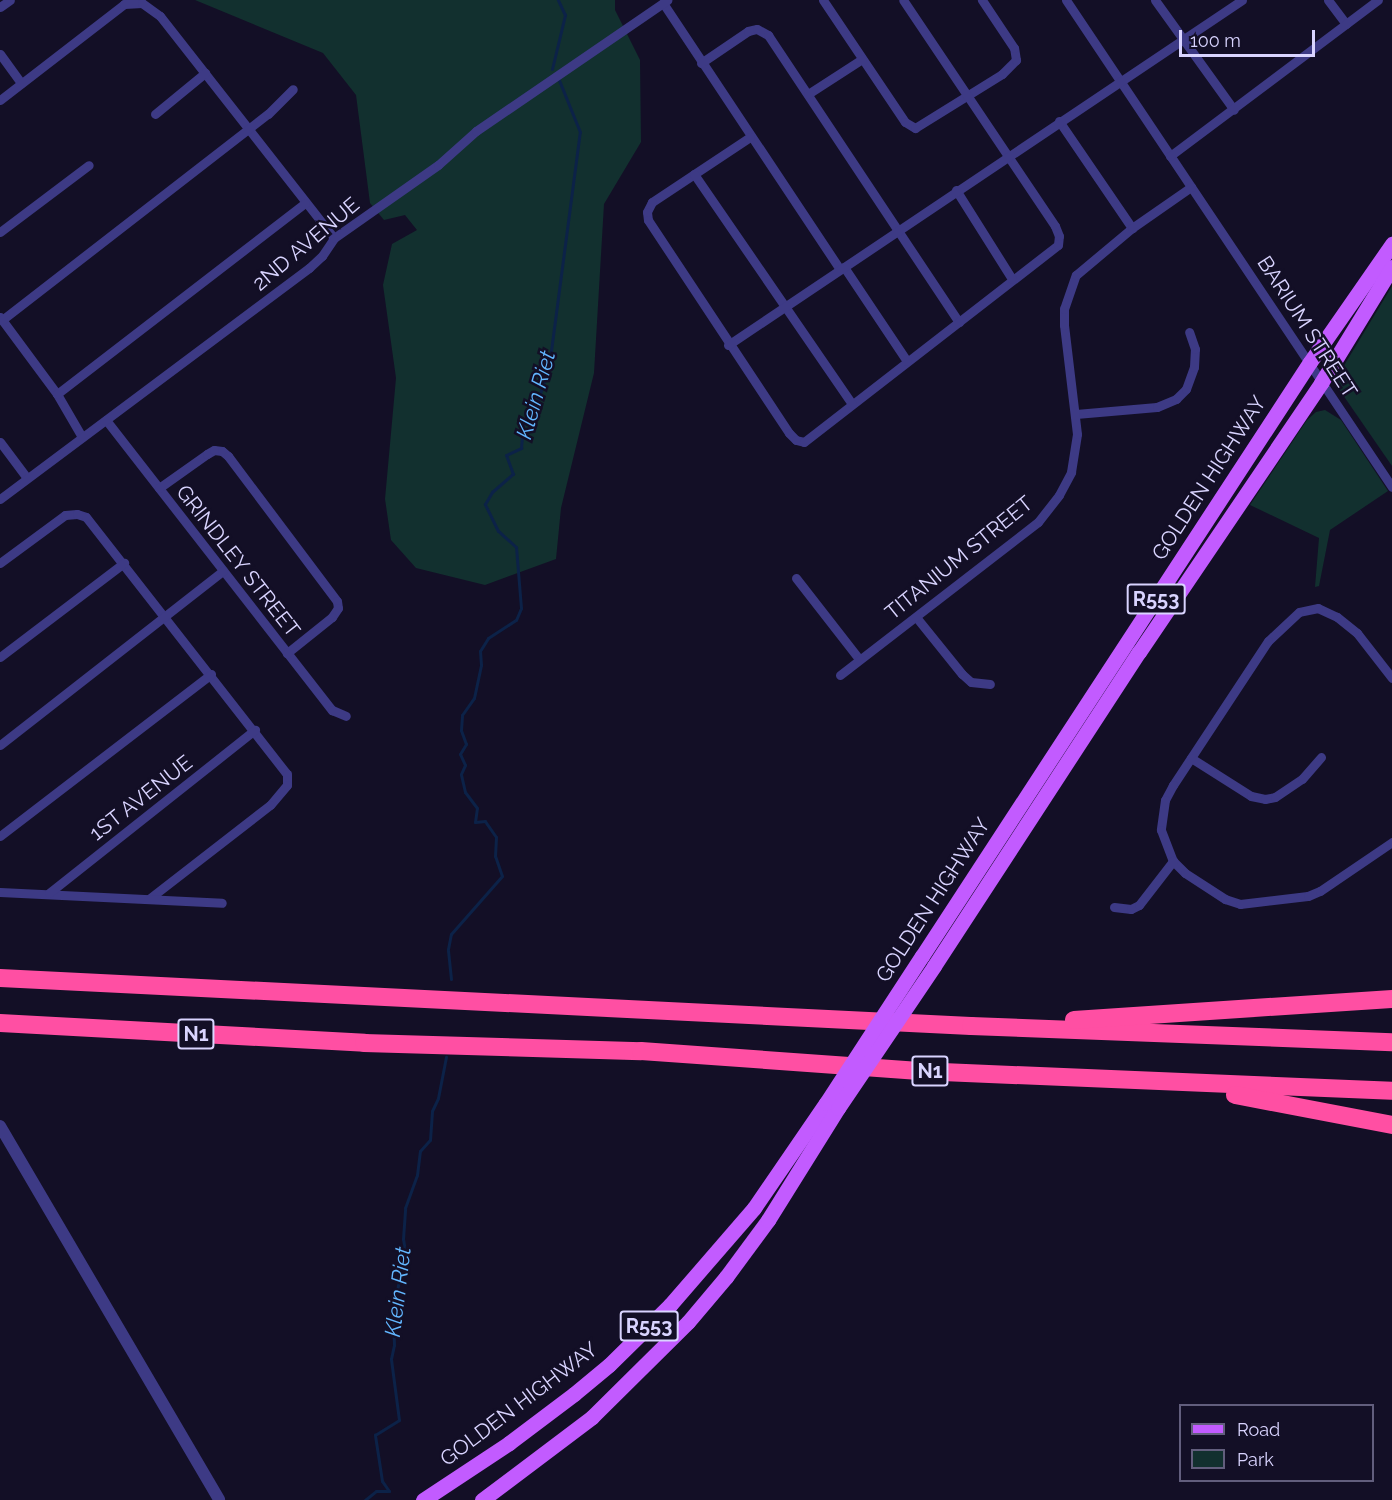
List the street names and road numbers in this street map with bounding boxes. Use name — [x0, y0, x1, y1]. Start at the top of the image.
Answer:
street label: 2ND AVENUE — [247, 192, 365, 296]
street label: BARIUM STREET — [1252, 251, 1362, 403]
street label: GOLDEN HIGHWAY — [1147, 391, 1271, 565]
street label: GRINDLEY STREET — [171, 480, 305, 642]
street label: TITANIUM STREET — [880, 491, 1038, 625]
road number: R553 — [1126, 582, 1186, 616]
street label: 1ST AVENUE — [84, 750, 198, 846]
street label: GOLDEN HIGHWAY — [871, 813, 995, 987]
road number: N1 — [176, 1017, 216, 1051]
road number: N1 — [910, 1054, 950, 1088]
road number: R553 — [619, 1309, 679, 1343]
street label: GOLDEN HIGHWAY — [435, 1337, 603, 1471]

